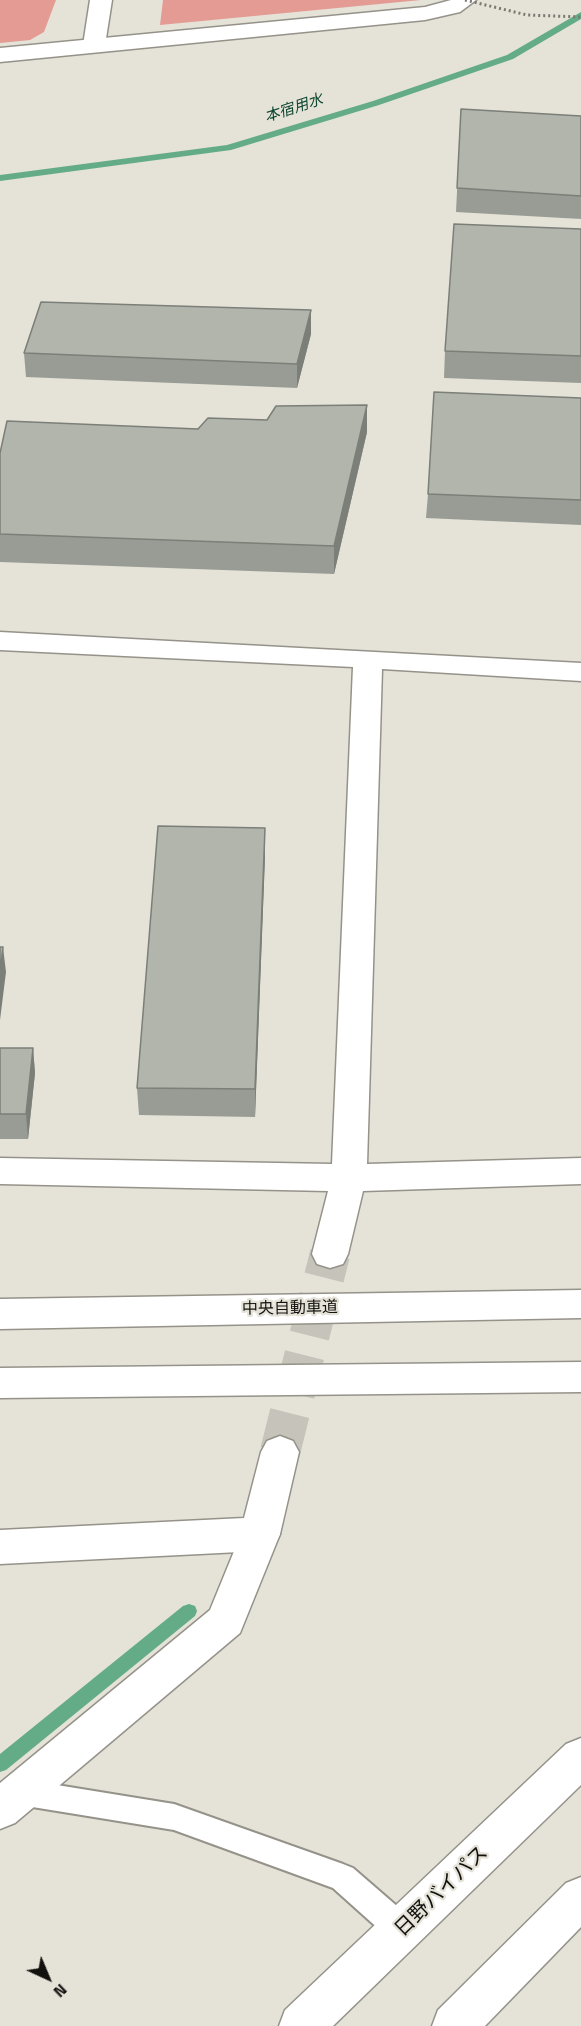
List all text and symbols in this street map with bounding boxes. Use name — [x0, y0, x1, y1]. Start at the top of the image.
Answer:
water label: 本宿用水 — [263, 91, 325, 127]
street label: 中央自動車道 — [242, 1299, 338, 1319]
street label: 日野バイパス — [391, 1842, 493, 1942]
north arrow — [18, 1948, 78, 2008]
text: N — [48, 1978, 73, 2003]

